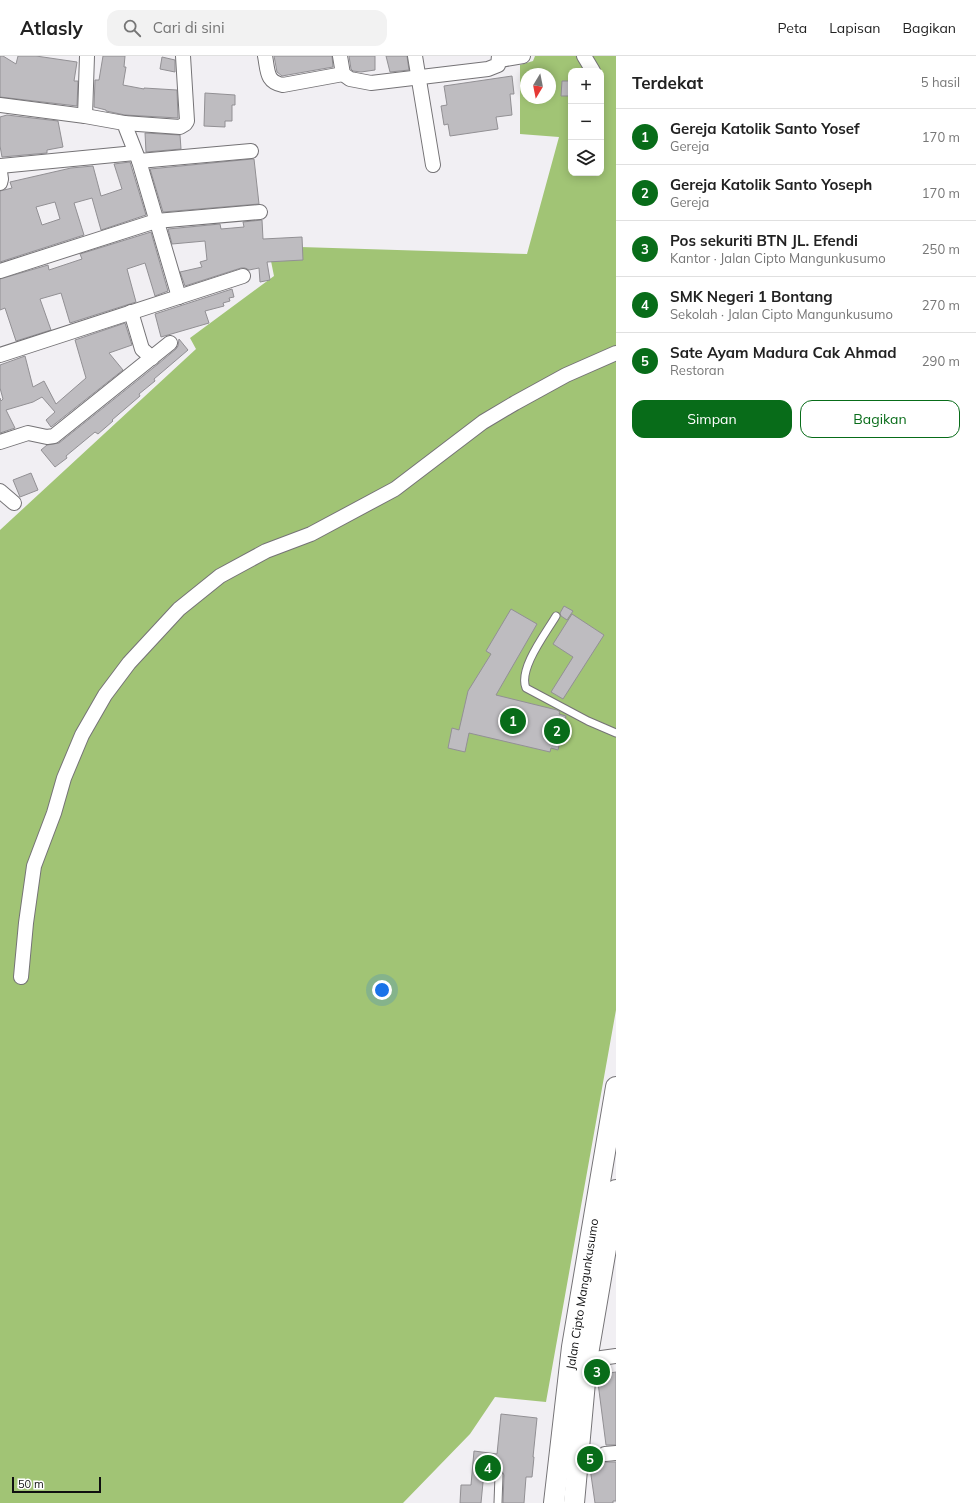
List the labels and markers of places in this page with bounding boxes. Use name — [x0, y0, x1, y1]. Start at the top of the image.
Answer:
pin: 1 — [500, 706, 526, 736]
pin: 2 — [544, 716, 570, 746]
pin: 3 — [584, 1357, 610, 1387]
pin: 5 — [577, 1444, 603, 1474]
pin: 4 — [475, 1453, 501, 1483]

